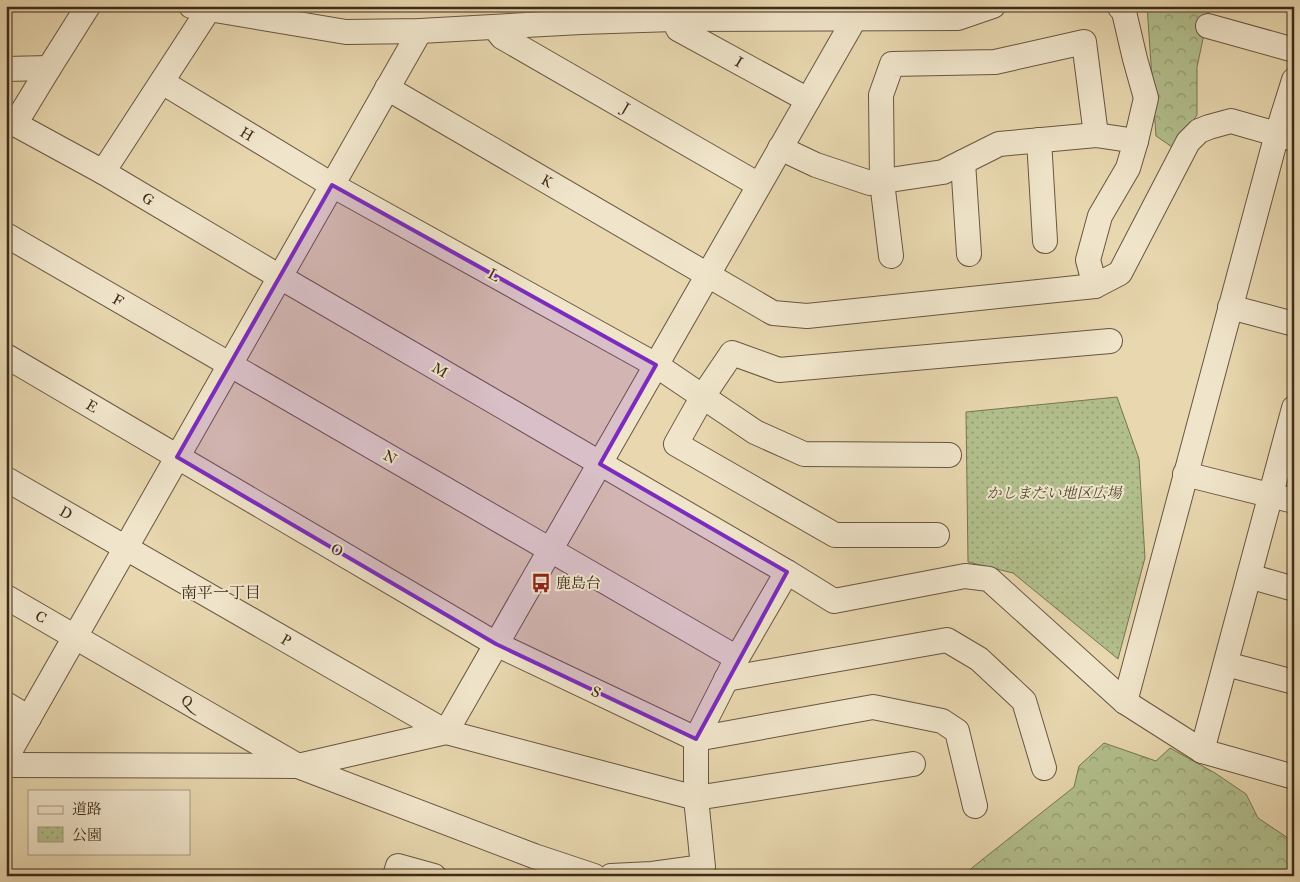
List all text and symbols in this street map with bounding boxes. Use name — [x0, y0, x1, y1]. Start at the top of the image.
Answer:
street label: I — [732, 53, 746, 71]
street label: J — [617, 98, 633, 118]
street label: H — [237, 123, 257, 145]
street label: K — [538, 171, 556, 192]
street label: G — [139, 188, 157, 210]
street label: L — [485, 264, 503, 286]
street label: F — [109, 290, 127, 310]
street label: M — [429, 358, 451, 382]
street label: E — [83, 396, 101, 417]
street label: N — [380, 446, 400, 468]
park label: かしまだい地区広場 — [986, 484, 1123, 502]
street label: D — [56, 502, 76, 524]
street label: O — [328, 539, 346, 561]
bus stop icon: 鹿島台 — [530, 572, 552, 594]
place label: 鹿島台 — [556, 574, 601, 592]
district label: 南平一丁目 — [181, 583, 261, 602]
street label: C — [32, 607, 50, 627]
street label: P — [278, 630, 295, 650]
street label: S — [588, 682, 604, 702]
street label: Q — [178, 691, 205, 717]
legend — [28, 790, 190, 854]
text: 道路 — [72, 800, 102, 818]
text: 公園 — [72, 826, 102, 844]

